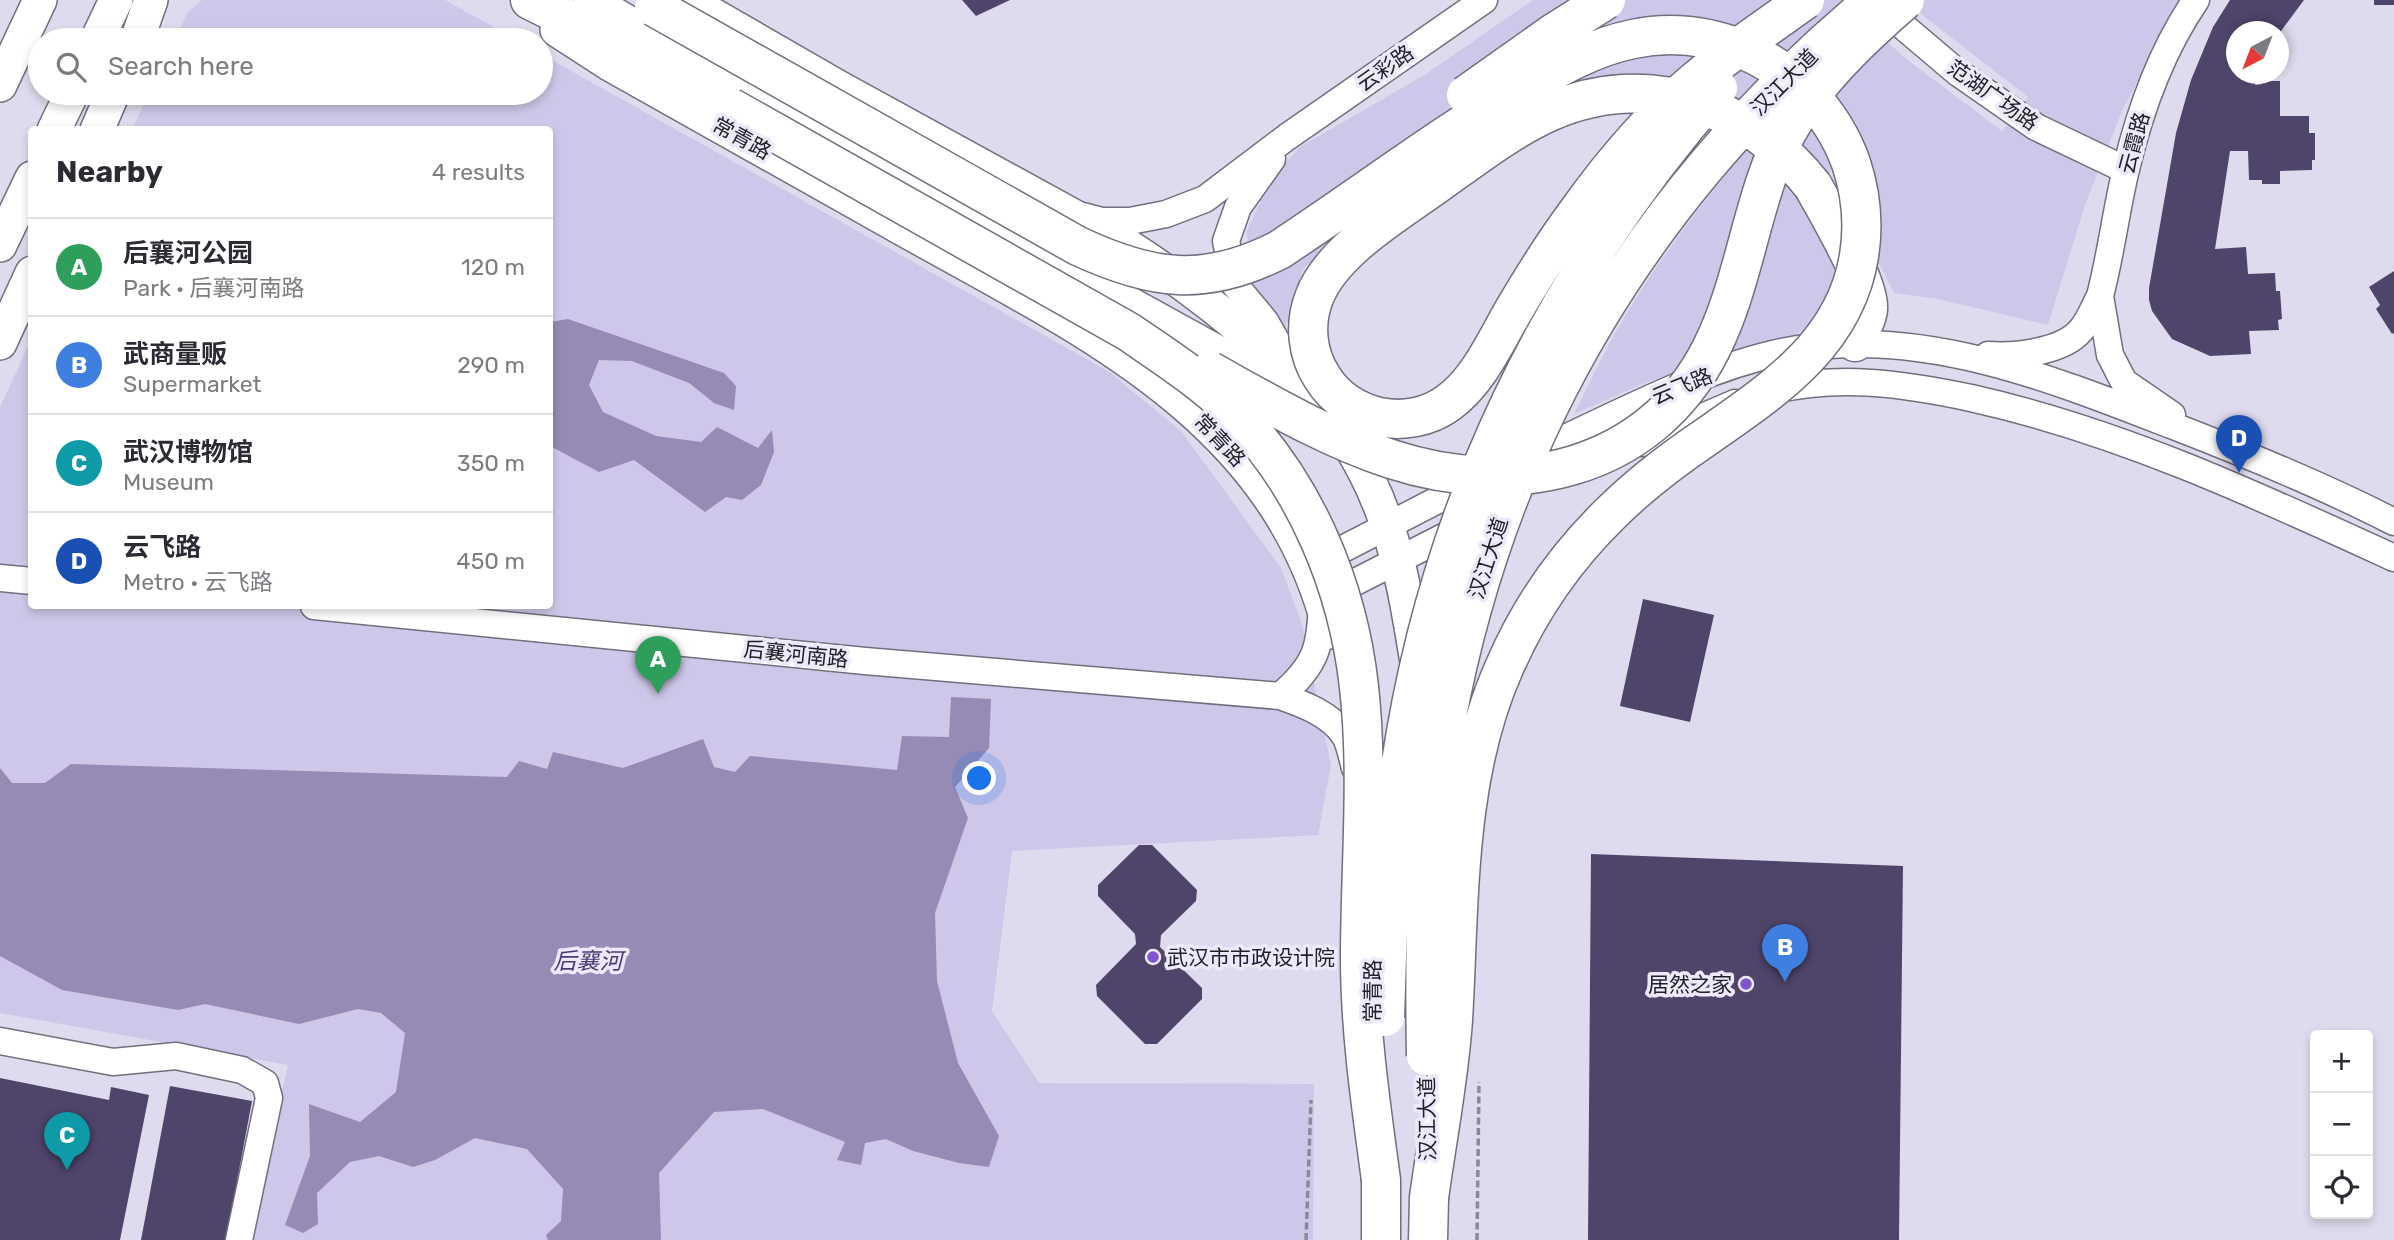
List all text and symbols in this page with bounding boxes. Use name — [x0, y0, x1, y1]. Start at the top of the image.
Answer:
north arrow — [2226, 21, 2289, 84]
search box — [28, 28, 553, 105]
street label: 云彩路 — [1352, 40, 1418, 96]
street label: 汉江大道 — [1745, 43, 1823, 121]
icon: search — [52, 48, 90, 86]
text: Search here — [108, 51, 254, 82]
street label: 范湖广场路 — [1943, 55, 2043, 135]
street label: 云霞路 — [2114, 109, 2154, 177]
street label: 常青路 — [708, 112, 776, 164]
text: Nearby — [56, 154, 163, 190]
text: 4 results — [432, 158, 525, 186]
text: 后襄河公园 — [123, 238, 253, 269]
text: A — [71, 253, 87, 281]
text: 120 m — [461, 253, 525, 281]
text: Park · 后襄河南路 — [123, 274, 304, 302]
text: 武商量贩 — [123, 339, 227, 370]
text: B — [71, 351, 87, 379]
text: 290 m — [457, 351, 525, 379]
street label: 云飞路 — [1648, 363, 1716, 409]
text: Supermarket — [123, 370, 261, 398]
street label: 常青路 — [1189, 408, 1251, 472]
pin: D — [2216, 415, 2262, 473]
text: 武汉博物馆 — [123, 437, 253, 468]
text: C — [71, 449, 87, 477]
text: 350 m — [457, 449, 525, 477]
text: Museum — [123, 468, 214, 496]
street label: 汉江大道 — [1463, 514, 1513, 602]
text: 云飞路 — [123, 532, 201, 563]
text: D — [71, 547, 87, 575]
text: 450 m — [456, 547, 525, 575]
text: Metro · 云飞路 — [123, 568, 273, 596]
pin: A — [635, 636, 681, 694]
street label: 后襄河南路 — [742, 636, 850, 672]
your location — [962, 761, 996, 795]
pin: B — [1762, 924, 1808, 982]
place label: 武汉市市政设计院 — [1167, 945, 1335, 970]
water label: 后襄河 — [554, 947, 627, 975]
marker: 武汉市市政设计院 — [1145, 949, 1161, 965]
street label: 常青路 — [1360, 960, 1385, 1023]
place label: 居然之家 — [1648, 972, 1732, 997]
marker: 居然之家 — [1738, 976, 1754, 992]
map controls — [2310, 1030, 2373, 1219]
button: + — [2310, 1030, 2373, 1093]
street label: 汉江大道 — [1414, 1077, 1440, 1161]
button: − — [2310, 1093, 2373, 1156]
pin: C — [44, 1112, 90, 1170]
button: locate — [2310, 1156, 2373, 1219]

